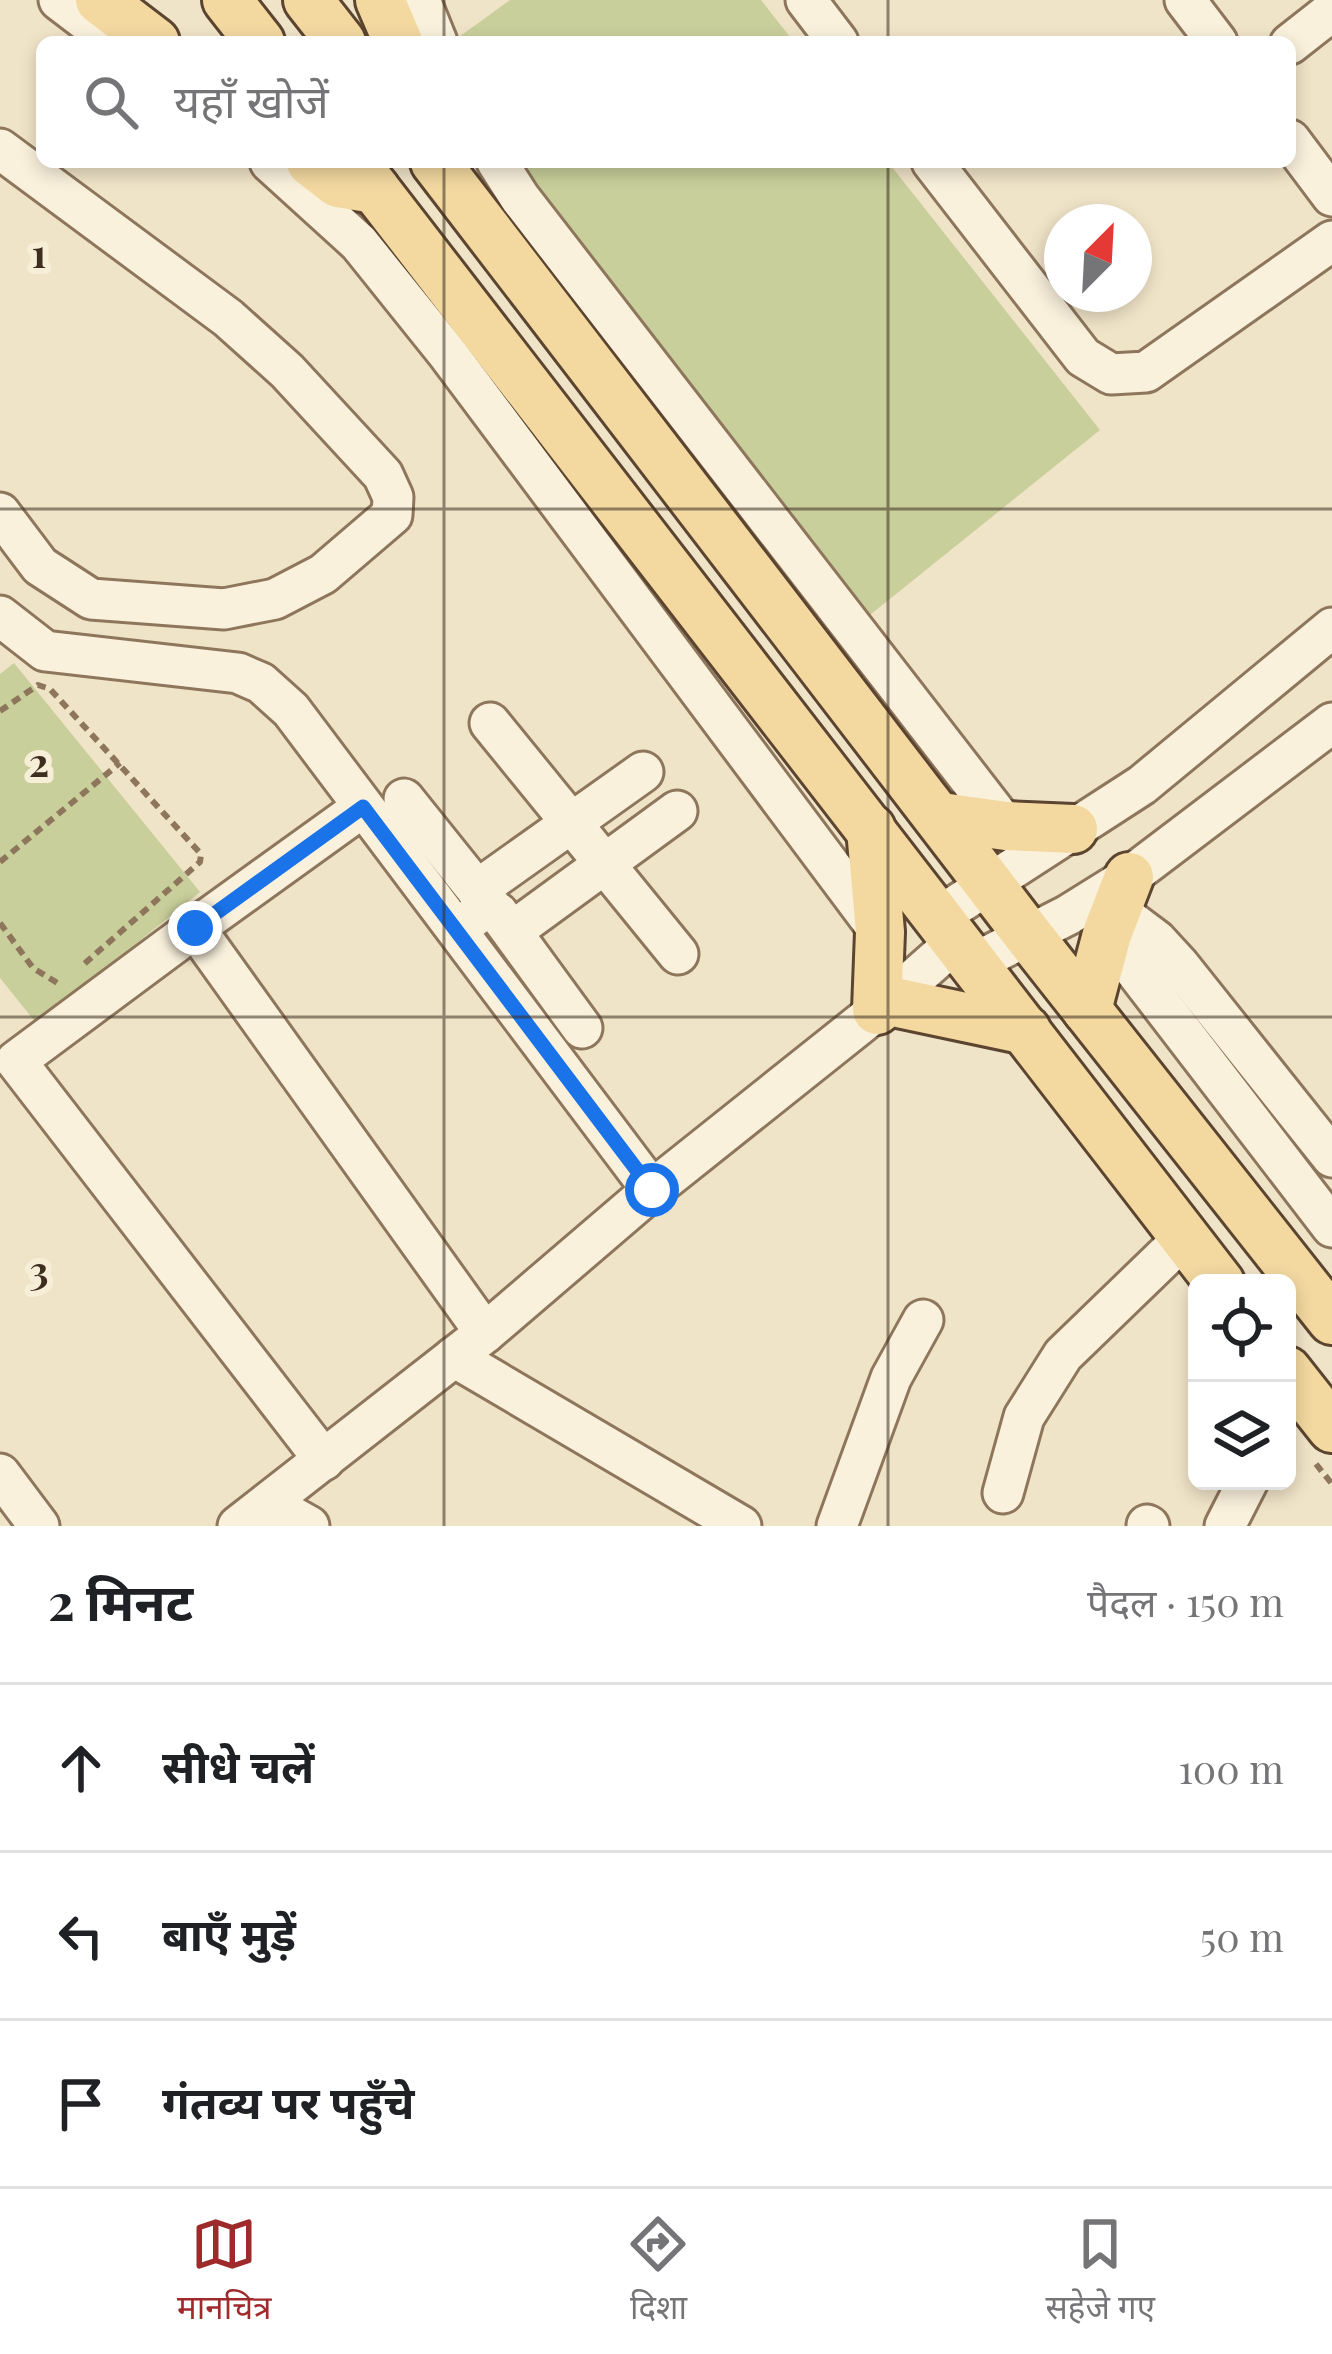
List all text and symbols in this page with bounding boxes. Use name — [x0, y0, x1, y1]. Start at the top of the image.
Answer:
search box — [36, 36, 1296, 168]
icon: search — [78, 69, 144, 135]
text: यहाँ खोजें — [174, 69, 329, 129]
north arrow — [1044, 204, 1152, 312]
text: 1 — [32, 226, 46, 278]
text: 2 — [29, 735, 49, 787]
route end — [168, 901, 222, 955]
route start — [625, 1163, 679, 1217]
text: 3 — [29, 1243, 49, 1295]
map controls — [1188, 1274, 1296, 1490]
button: locate — [1188, 1274, 1296, 1382]
button: layers — [1188, 1382, 1296, 1490]
text: 2 मिनट — [48, 1566, 193, 1634]
text: पैदल · 150 m — [1087, 1575, 1284, 1627]
text: सीधे चलें — [162, 1734, 314, 1794]
icon: ahead — [48, 1735, 114, 1801]
text: 100 m — [1178, 1742, 1284, 1794]
text: बाएँ मुड़ें — [162, 1902, 296, 1962]
icon: left — [48, 1903, 114, 1969]
text: 50 m — [1200, 1910, 1284, 1962]
text: गंतव्य पर पहुँचे — [162, 2070, 414, 2130]
icon: arrive — [48, 2071, 114, 2137]
tab: मानचित्र — [177, 2211, 271, 2332]
tab: दिशा — [625, 2211, 691, 2332]
tab: सहेजे गए — [1046, 2211, 1155, 2332]

